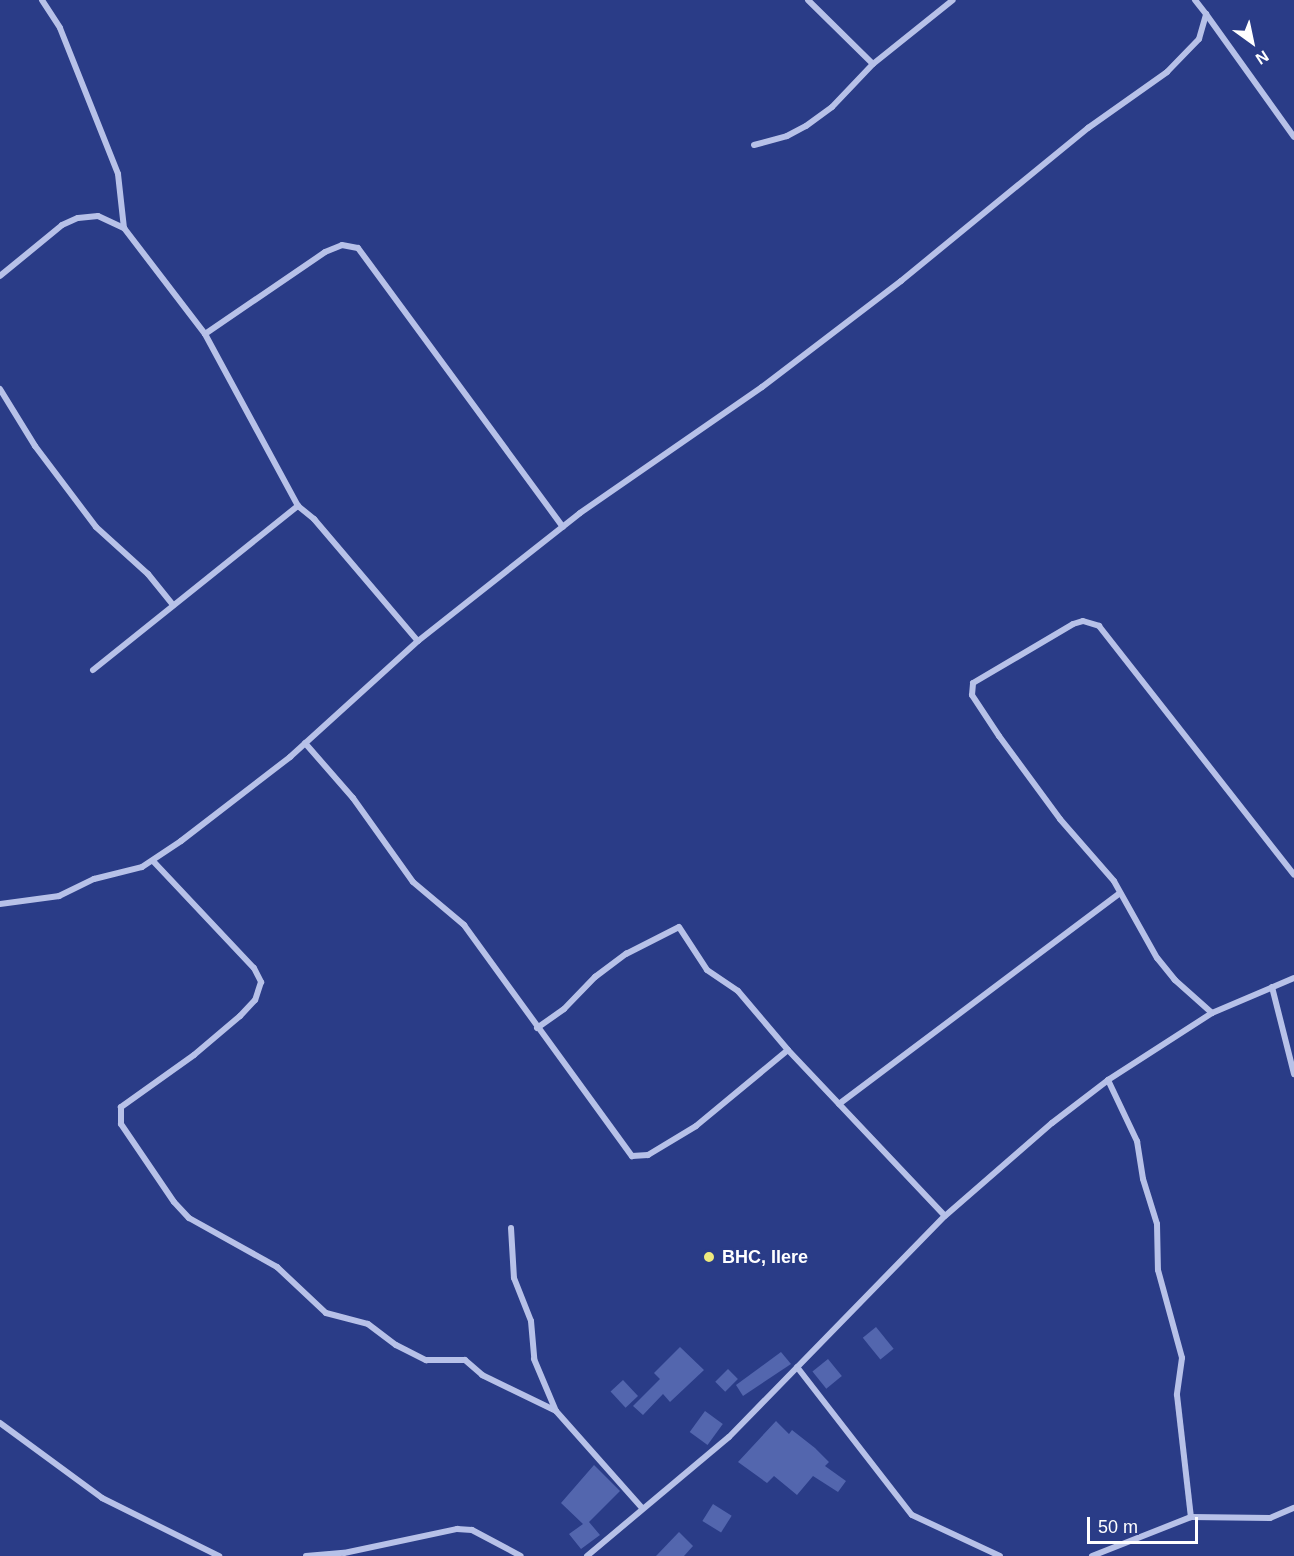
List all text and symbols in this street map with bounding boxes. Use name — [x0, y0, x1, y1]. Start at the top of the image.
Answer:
north arrow — [1222, 12, 1282, 72]
text: N — [1253, 47, 1272, 68]
place label: BHC, Ilere — [722, 1246, 808, 1268]
marker: BHC, Ilere — [700, 1248, 718, 1266]
scale bar — [1090, 1505, 1201, 1543]
text: 50 m — [1098, 1517, 1138, 1537]

